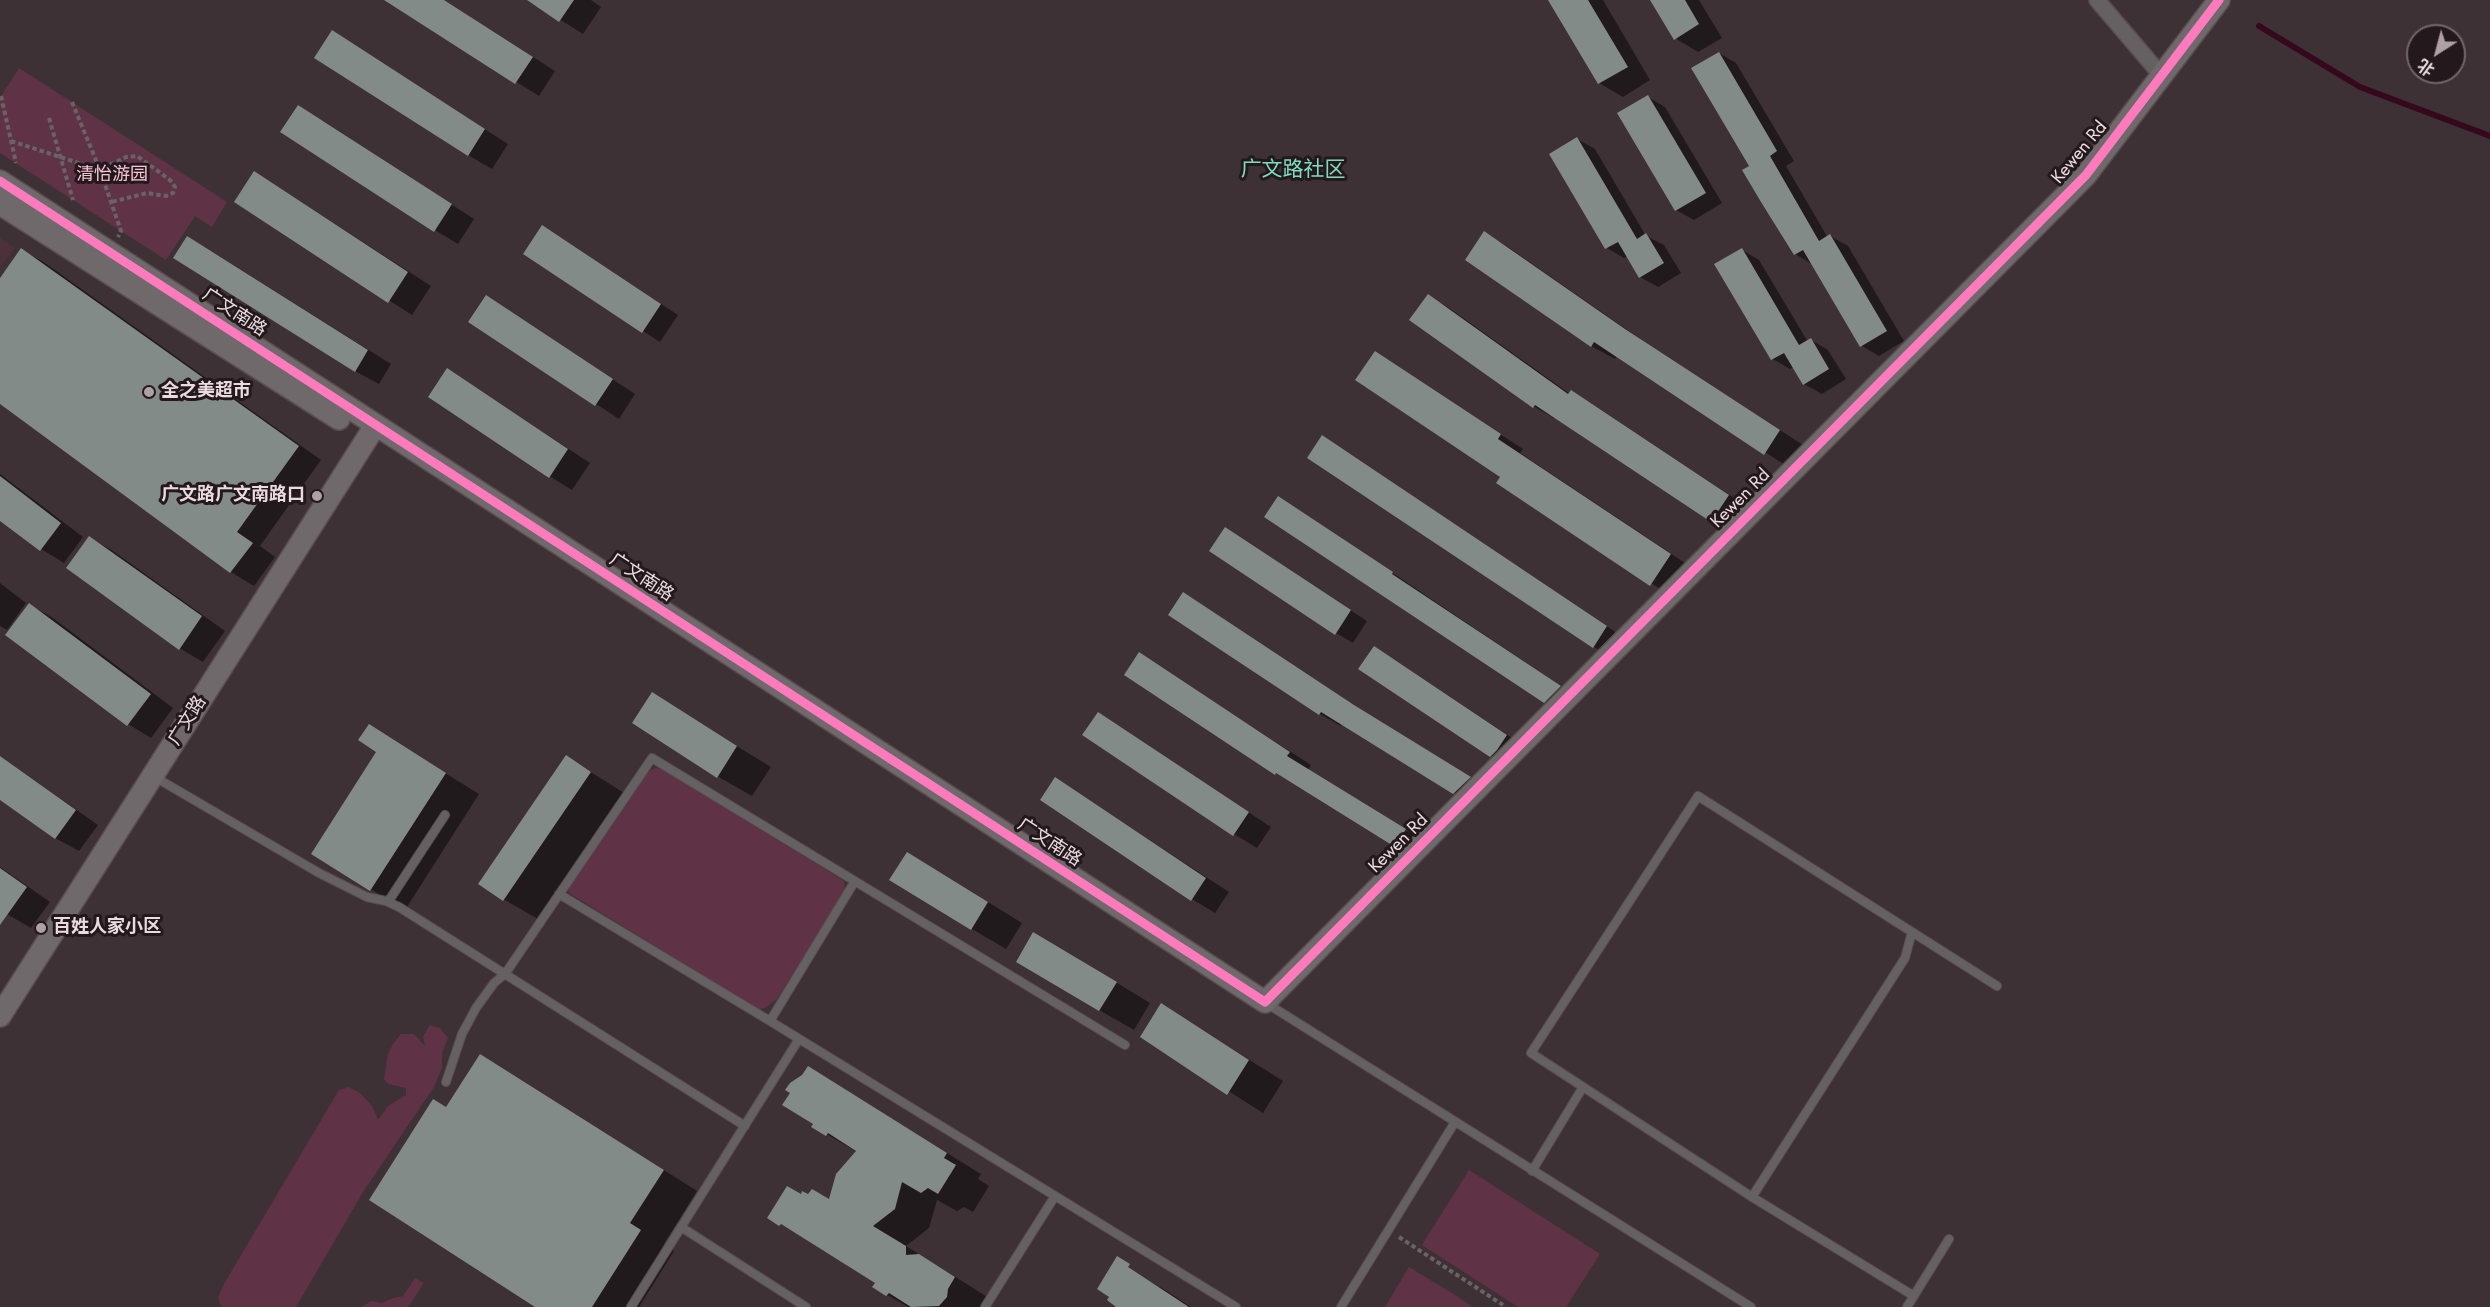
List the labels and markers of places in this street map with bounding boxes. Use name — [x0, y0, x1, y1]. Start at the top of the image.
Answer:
place label: 全之美超市 — [161, 381, 251, 403]
marker: 全之美超市 — [142, 385, 156, 399]
place label: 广文路广文南路口 — [161, 485, 305, 507]
marker: 广文路广文南路口 — [310, 489, 324, 503]
place label: 百姓人家小区 — [53, 917, 161, 939]
marker: 百姓人家小区 — [34, 921, 48, 935]

